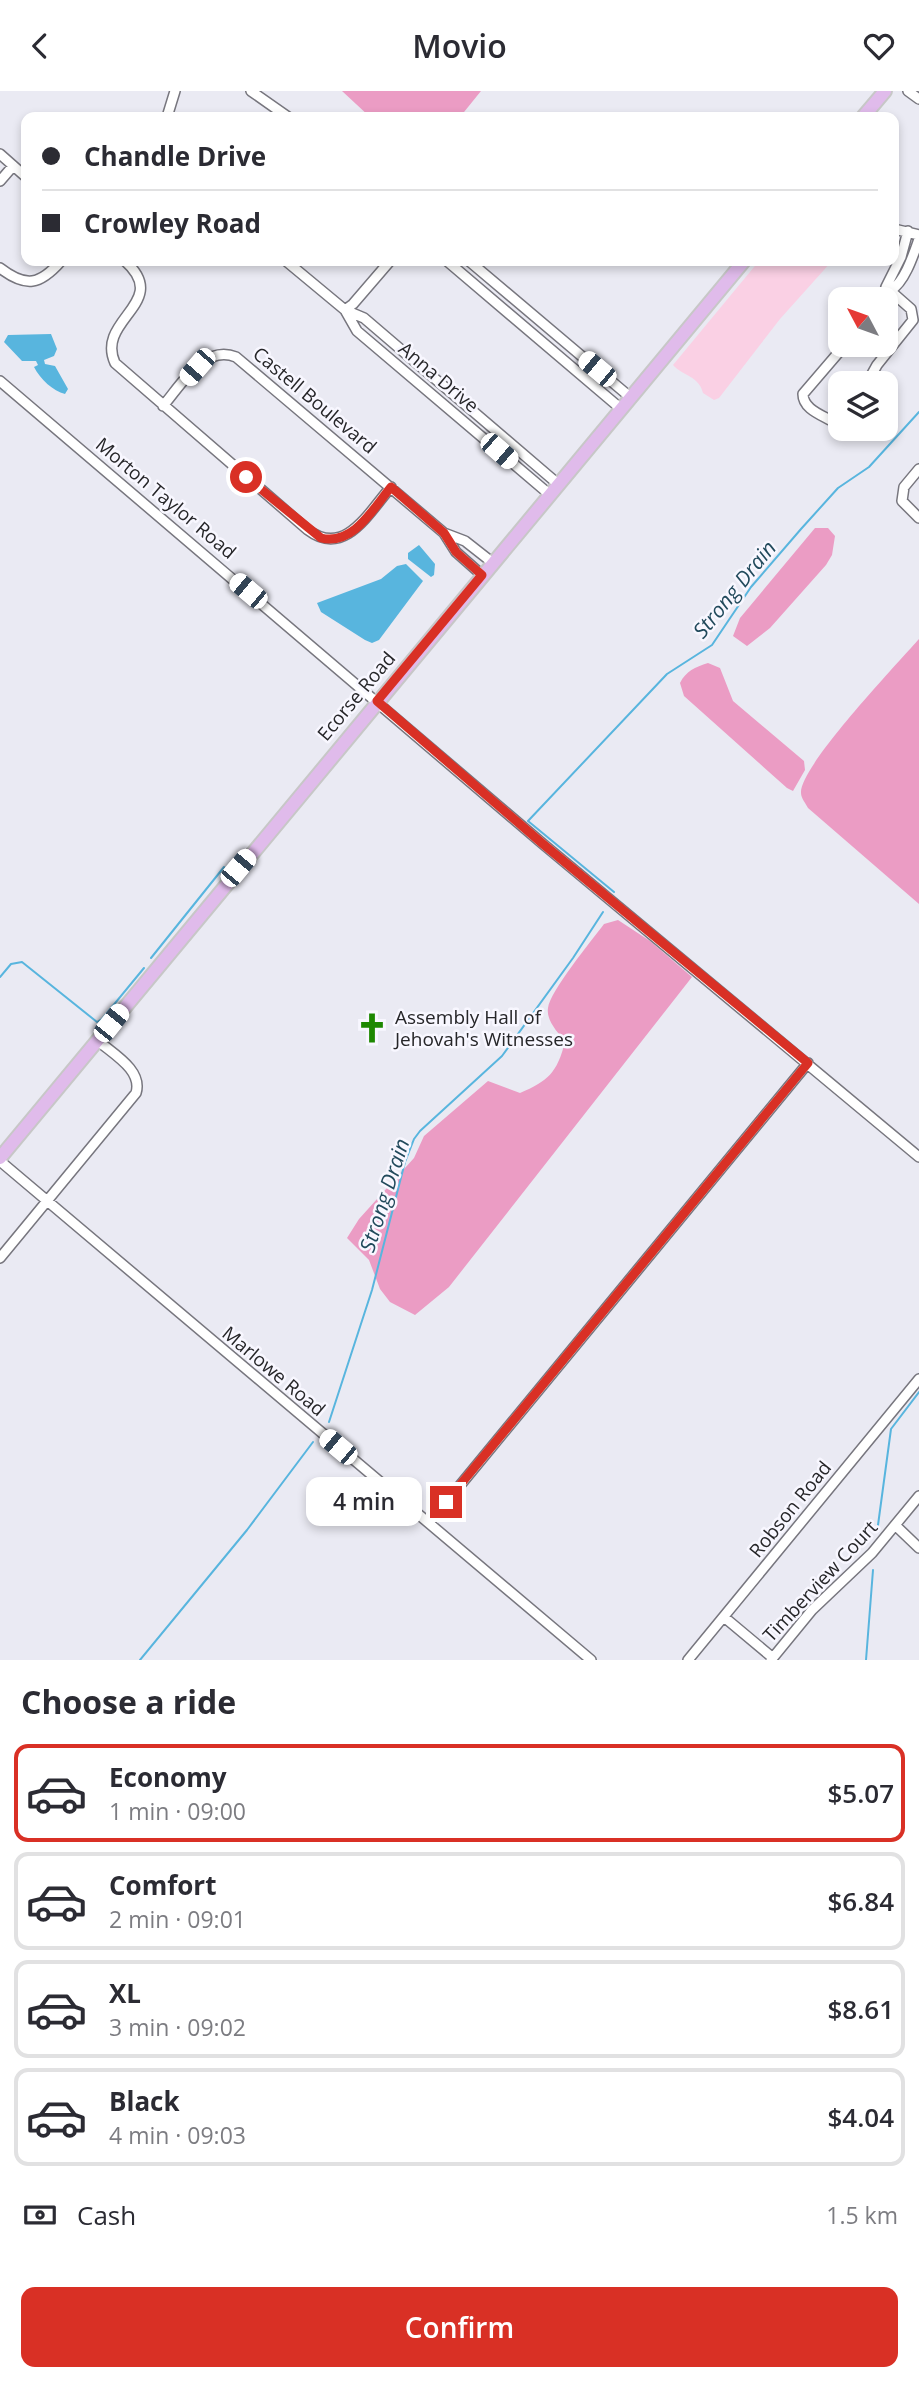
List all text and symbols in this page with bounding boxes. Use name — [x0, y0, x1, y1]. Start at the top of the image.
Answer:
text: Movio — [412, 24, 507, 67]
icon: back — [21, 27, 59, 65]
icon: heart — [860, 27, 898, 65]
text: Chandle Drive — [84, 138, 266, 174]
text: Crowley Road — [84, 205, 261, 241]
north arrow — [828, 287, 898, 357]
map controls — [828, 287, 898, 441]
street label: Anna Drive — [393, 336, 485, 418]
street label: Castell Boulevard — [248, 341, 382, 459]
car — [176, 344, 219, 390]
car — [575, 347, 620, 391]
button: layers — [828, 371, 898, 441]
car — [477, 429, 522, 473]
street label: Morton Taylor Road — [90, 432, 242, 564]
route start — [230, 461, 262, 493]
water label: Strong Drain — [686, 534, 782, 644]
car — [226, 569, 271, 613]
street label: Ecorse Road — [311, 646, 401, 746]
car — [217, 845, 260, 891]
car — [90, 1000, 133, 1046]
place label: Assembly Hall of Jehovah's Witnesses — [393, 1004, 573, 1052]
church icon: Assembly Hall of Jehovah's Witnesses — [355, 1011, 389, 1045]
water label: Strong Drain — [353, 1135, 415, 1255]
street label: Marlowe Road — [217, 1320, 331, 1422]
car — [316, 1425, 361, 1469]
street label: Robson Road — [743, 1455, 837, 1563]
callout: 4 min — [306, 1477, 422, 1527]
text: 4 min — [333, 1485, 395, 1517]
route end — [430, 1486, 462, 1518]
street label: Timberview Court — [757, 1515, 883, 1647]
text: Choose a ride — [21, 1680, 236, 1723]
text: Economy — [109, 1759, 227, 1795]
icon: car — [25, 1762, 88, 1825]
text: $5.07 — [827, 1775, 894, 1811]
text: 1 min · 09:00 — [109, 1795, 246, 1827]
text: Comfort — [109, 1867, 216, 1903]
icon: car — [25, 1870, 88, 1933]
text: $6.84 — [827, 1883, 894, 1919]
text: 2 min · 09:01 — [109, 1903, 246, 1935]
text: XL — [109, 1975, 141, 2011]
icon: car — [25, 1978, 88, 2041]
text: $8.61 — [827, 1991, 894, 2027]
text: 3 min · 09:02 — [109, 2011, 246, 2043]
text: Black — [109, 2083, 180, 2119]
icon: car — [25, 2086, 88, 2149]
text: $4.04 — [827, 2099, 894, 2135]
text: 4 min · 09:03 — [109, 2119, 246, 2151]
icon: cash — [21, 2196, 59, 2234]
text: Cash — [77, 2197, 136, 2233]
text: 1.5 km — [826, 2199, 898, 2231]
button: Confirm — [21, 2287, 898, 2367]

